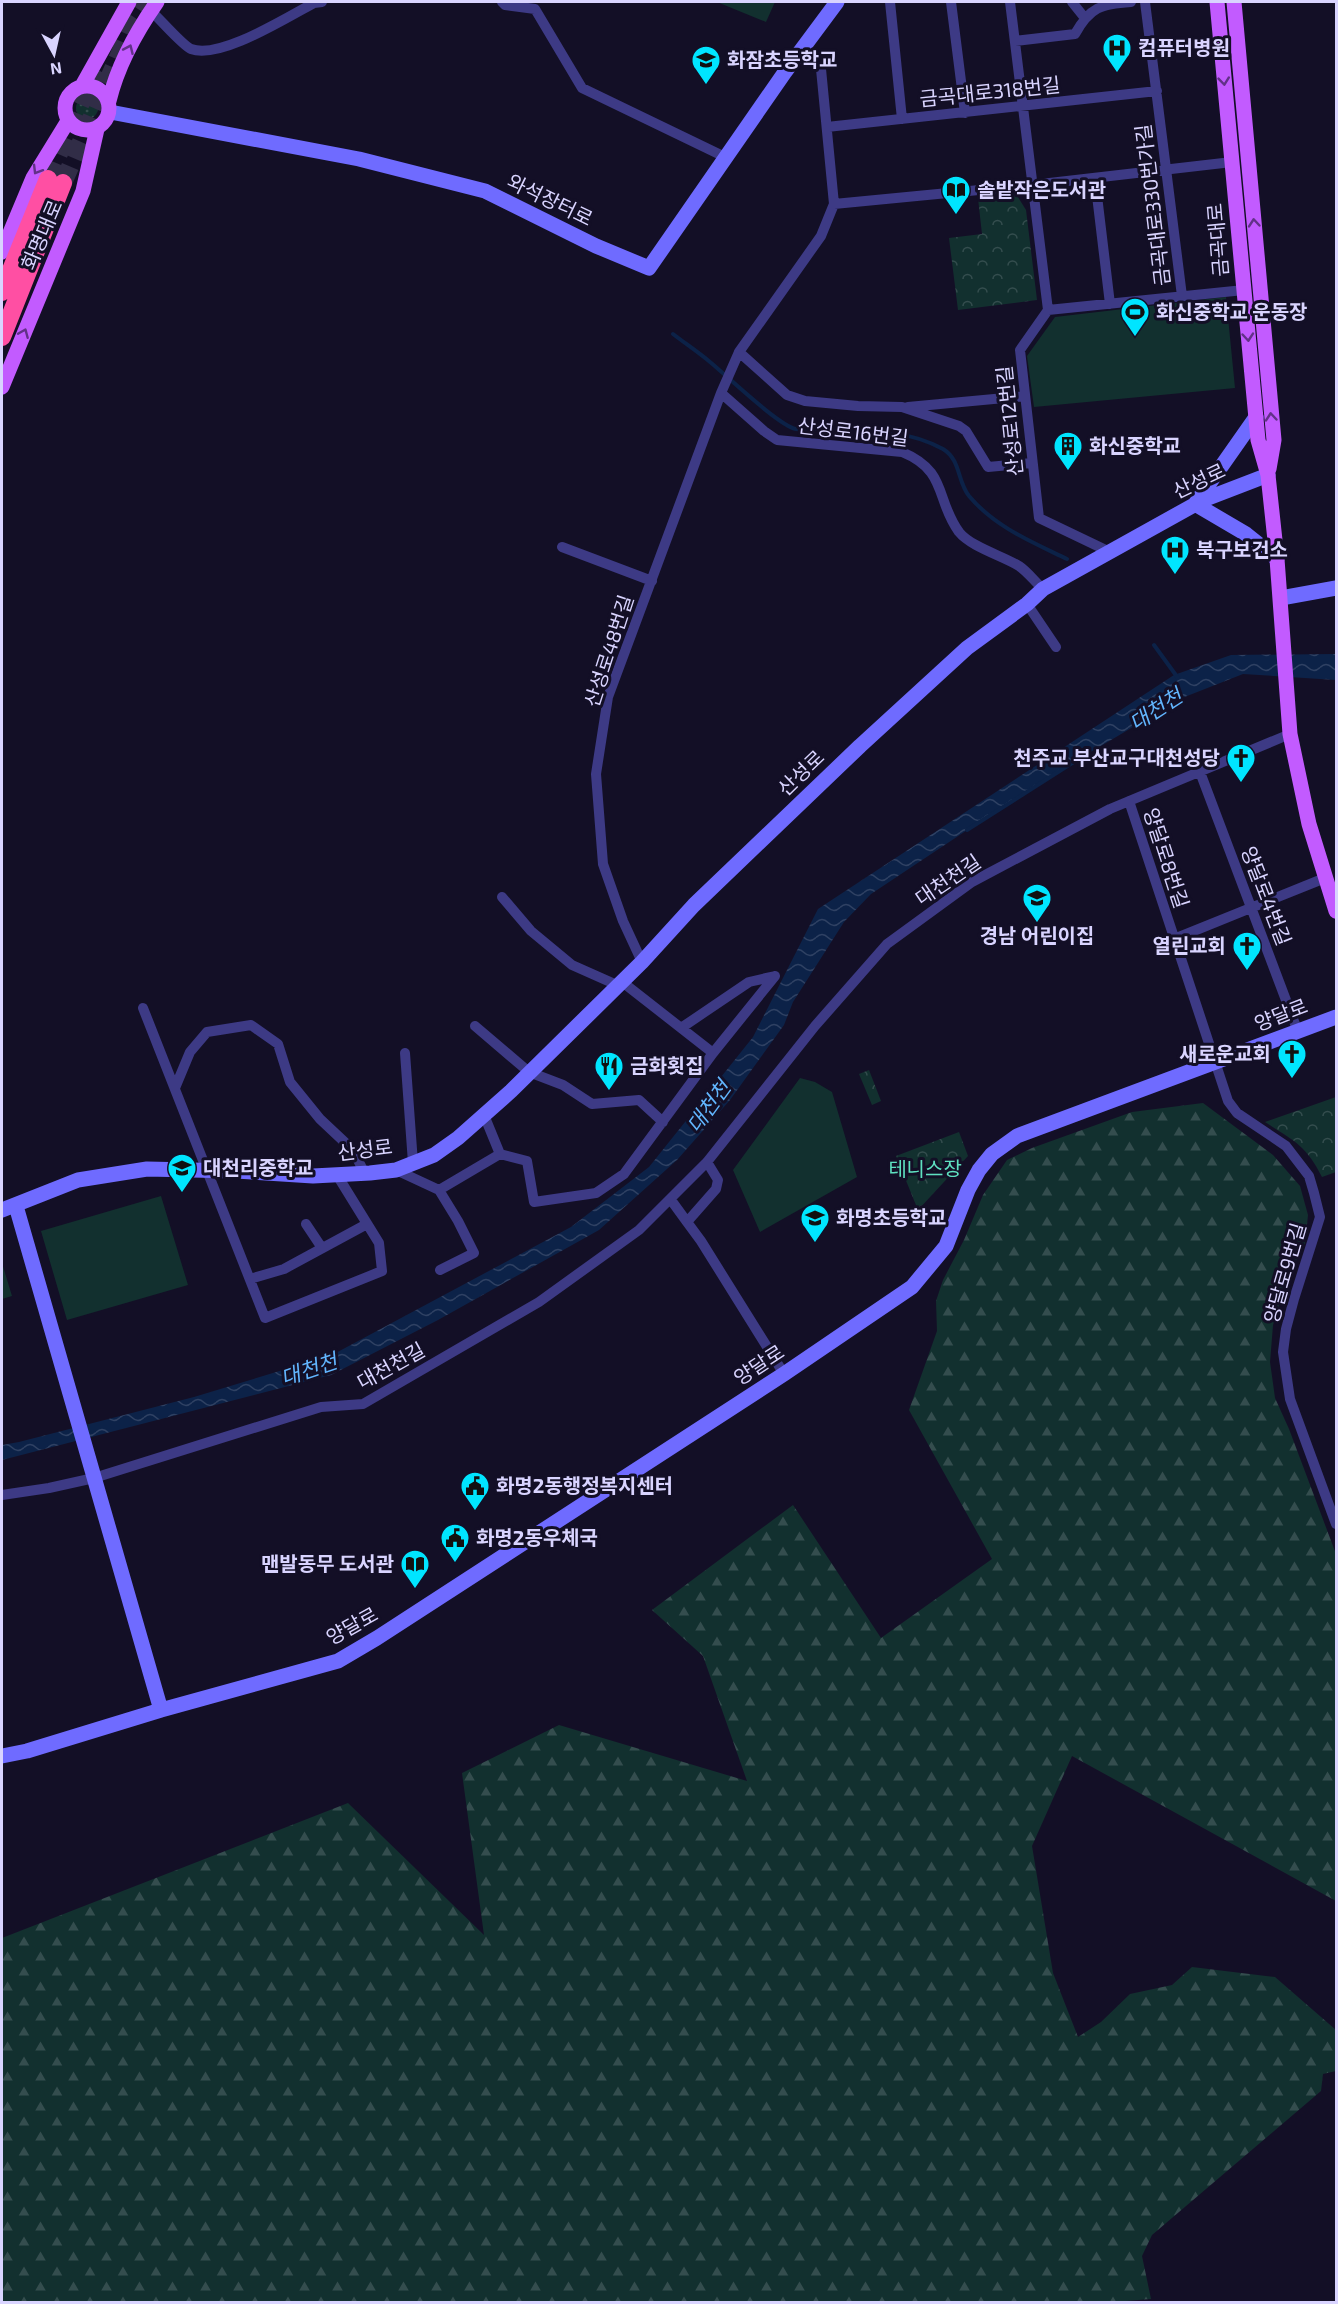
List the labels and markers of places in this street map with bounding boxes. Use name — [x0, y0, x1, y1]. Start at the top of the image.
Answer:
hospital icon: 컴퓨터병원 — [1101, 32, 1133, 74]
place label: 컴퓨터병원 — [1138, 35, 1230, 59]
school or university icon: 화잠초등학교 — [690, 44, 722, 86]
place label: 화잠초등학교 — [727, 47, 837, 71]
library icon: 솔밭작은도서관 — [940, 174, 972, 216]
place label: 솔밭작은도서관 — [977, 177, 1106, 201]
sports icon: 화신중학교 운동장 — [1119, 296, 1151, 338]
place label: 화신중학교 운동장 — [1156, 299, 1308, 323]
building icon: 화신중학교 — [1052, 430, 1084, 472]
place label: 화신중학교 — [1089, 433, 1181, 457]
hospital icon: 북구보건소 — [1159, 534, 1191, 576]
place label: 북구보건소 — [1196, 537, 1288, 561]
church icon: 천주교 부산교구대천성당 — [1225, 742, 1257, 784]
place label: 천주교 부산교구대천성당 — [1013, 745, 1220, 769]
school or university icon: 경남 어린이집 — [1021, 882, 1053, 924]
place label: 경남 어린이집 — [980, 923, 1094, 947]
church icon: 열린교회 — [1231, 930, 1263, 972]
place label: 열린교회 — [1152, 933, 1226, 957]
church icon: 새로운교회 — [1276, 1038, 1308, 1080]
place label: 새로운교회 — [1179, 1041, 1271, 1065]
restaurant icon: 금화횟집 — [593, 1050, 625, 1092]
place label: 금화횟집 — [630, 1053, 704, 1077]
school or university icon: 대천리중학교 — [166, 1152, 198, 1194]
place label: 대천리중학교 — [203, 1155, 313, 1179]
school or university icon: 화명초등학교 — [799, 1202, 831, 1244]
place label: 화명초등학교 — [836, 1205, 946, 1229]
public building icon: 화명2동행정복지센터 — [459, 1470, 491, 1512]
place label: 화명2동행정복지센터 — [496, 1473, 673, 1497]
public building icon: 화명2동우체국 — [439, 1522, 471, 1564]
place label: 화명2동우체국 — [476, 1525, 598, 1549]
library icon: 맨발동무 도서관 — [399, 1548, 431, 1590]
place label: 맨발동무 도서관 — [261, 1551, 395, 1575]

